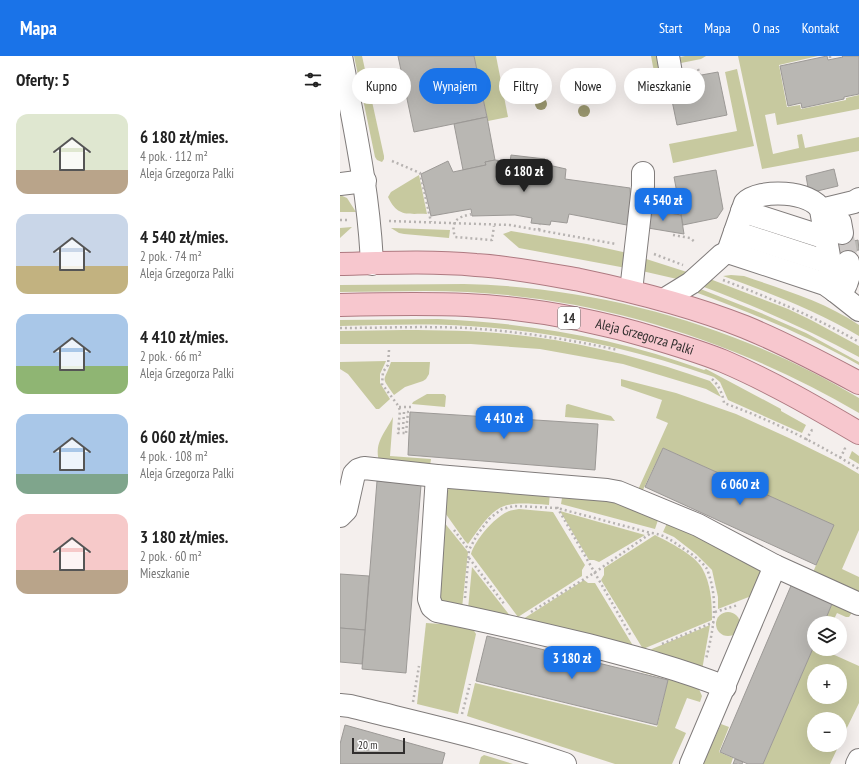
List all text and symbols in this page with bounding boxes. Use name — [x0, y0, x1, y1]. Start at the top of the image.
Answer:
text: Mapa — [20, 16, 57, 40]
text: Start — [659, 19, 682, 37]
text: Mapa — [704, 19, 731, 37]
text: O nas — [753, 19, 780, 37]
text: Kontakt — [802, 19, 839, 37]
chip: Kupno — [352, 68, 411, 104]
chip: Wynajem — [419, 68, 491, 104]
chip: Filtry — [499, 68, 552, 104]
chip: Nowe — [560, 68, 616, 104]
chip: Mieszkanie — [624, 68, 705, 104]
text: Oferty: 5 — [16, 69, 70, 91]
icon: filters — [302, 69, 324, 91]
text: 6 180 zł/mies. — [140, 126, 228, 148]
icon: home — [48, 130, 96, 178]
text: 4 pok. · 112 m² — [140, 148, 208, 165]
pin: 6 180 zł — [483, 159, 565, 193]
text: 6 180 zł — [505, 163, 543, 180]
text: Aleja Grzegorza Palki — [140, 165, 234, 182]
pin: 4 540 zł — [622, 188, 704, 222]
text: 4 540 zł — [644, 192, 682, 209]
text: 4 540 zł/mies. — [140, 226, 228, 248]
icon: home — [48, 230, 96, 278]
text: 2 pok. · 74 m² — [140, 248, 202, 265]
text: Aleja Grzegorza Palki — [140, 265, 234, 282]
road number: 14 — [558, 307, 580, 329]
street label: Aleja Grzegorza Palki — [594, 314, 696, 359]
text: 4 410 zł/mies. — [140, 326, 228, 348]
icon: home — [48, 330, 96, 378]
text: 2 pok. · 66 m² — [140, 348, 202, 365]
text: Aleja Grzegorza Palki — [140, 365, 234, 382]
pin: 4 410 zł — [463, 406, 545, 440]
text: 4 410 zł — [485, 410, 523, 427]
text: 6 060 zł/mies. — [140, 426, 228, 448]
icon: home — [48, 430, 96, 478]
text: 4 pok. · 108 m² — [140, 448, 208, 465]
text: Aleja Grzegorza Palki — [140, 465, 234, 482]
pin: 6 060 zł — [699, 472, 781, 506]
text: 6 060 zł — [721, 476, 759, 493]
text: 3 180 zł/mies. — [140, 526, 228, 548]
icon: home — [48, 530, 96, 578]
text: 2 pok. · 60 m² — [140, 548, 202, 565]
text: Mieszkanie — [140, 565, 190, 582]
map controls — [807, 616, 847, 752]
button: layers — [807, 616, 847, 656]
pin: 3 180 zł — [531, 646, 613, 680]
text: 3 180 zł — [553, 650, 591, 667]
button: + — [807, 664, 847, 704]
button: − — [807, 712, 847, 752]
scale bar — [352, 736, 405, 755]
text: 20 m — [358, 738, 377, 752]

